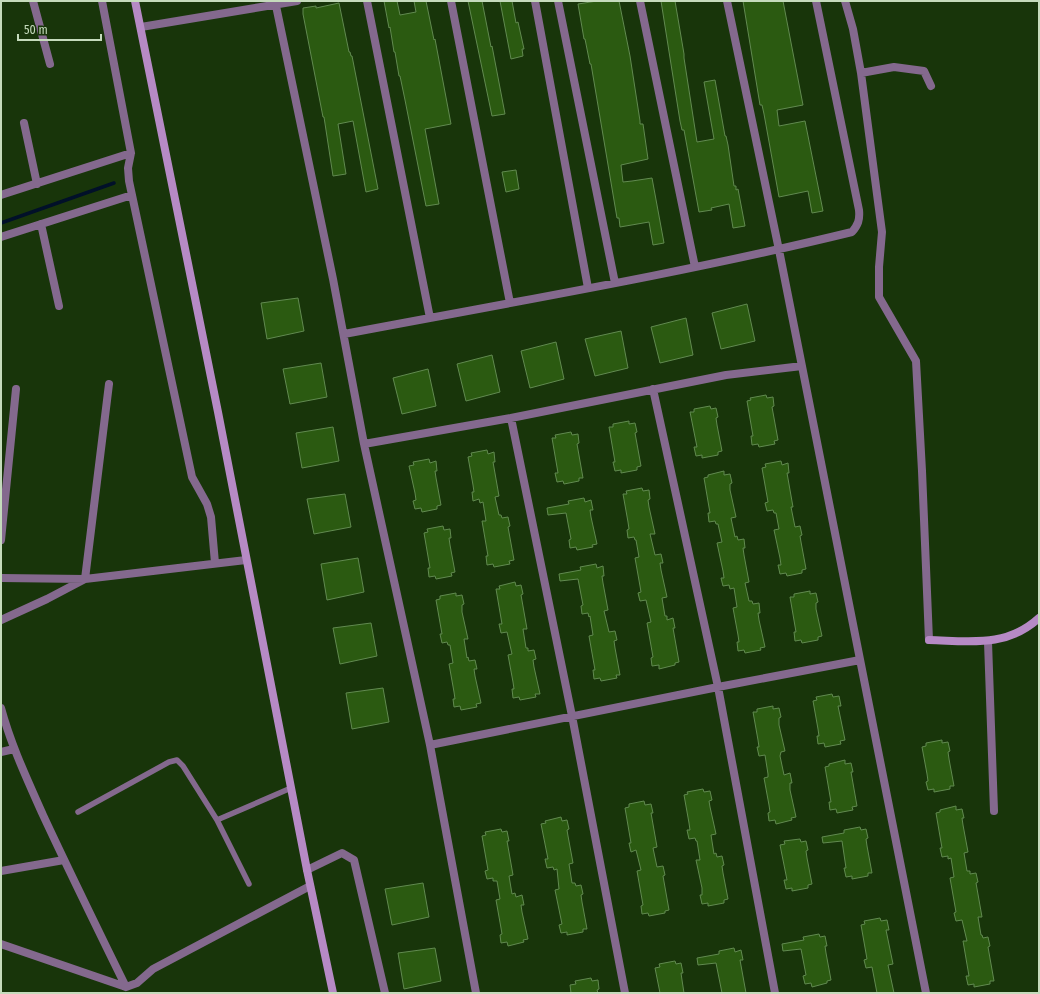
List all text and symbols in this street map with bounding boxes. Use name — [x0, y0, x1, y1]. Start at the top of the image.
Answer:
scale bar — [18, 16, 101, 42]
text: 50 m — [24, 23, 48, 37]

